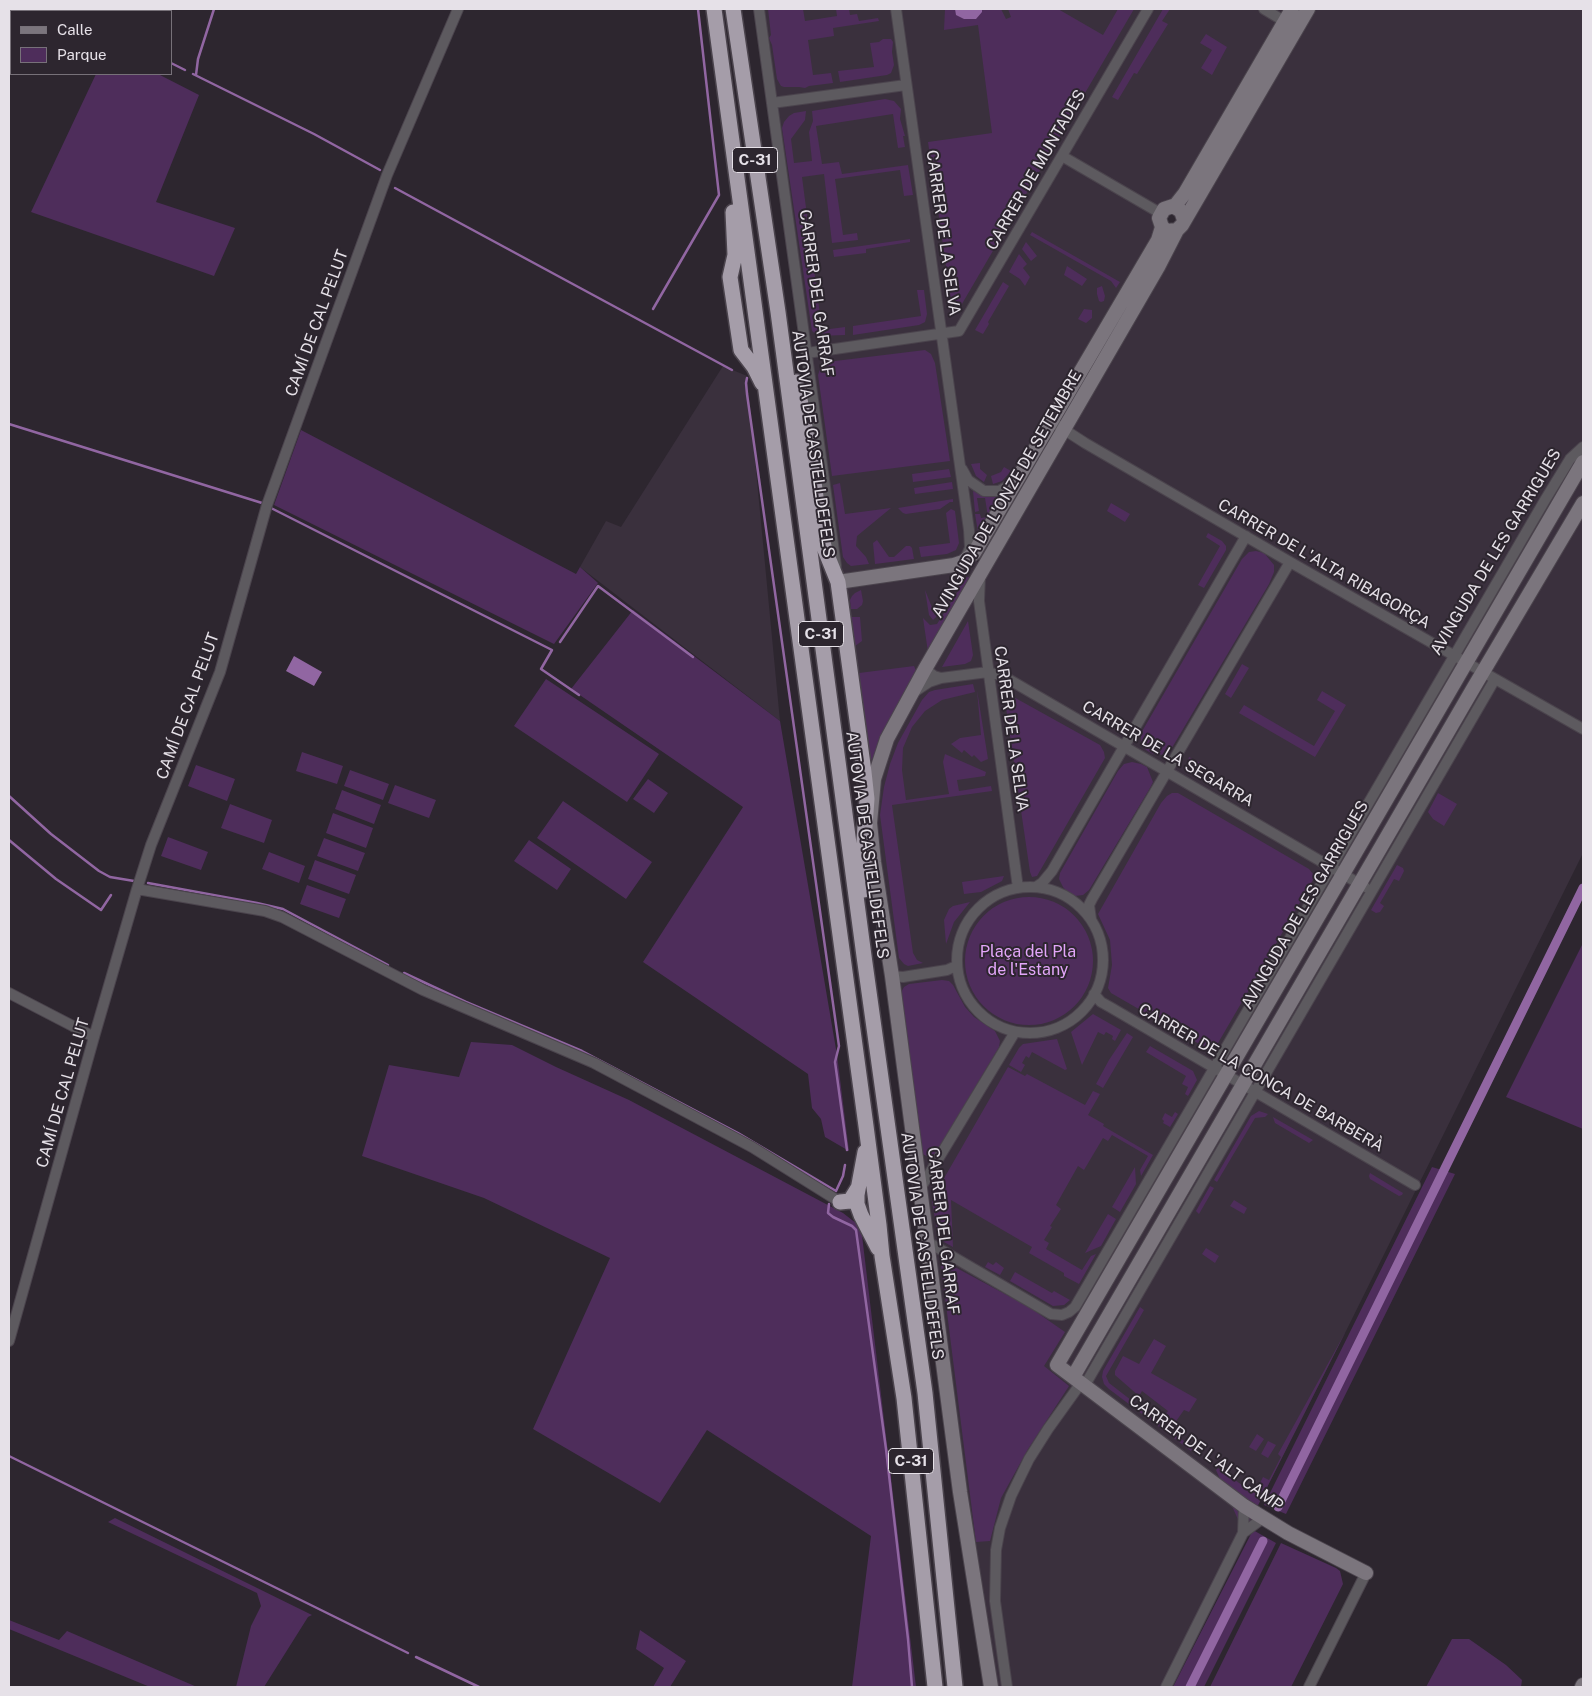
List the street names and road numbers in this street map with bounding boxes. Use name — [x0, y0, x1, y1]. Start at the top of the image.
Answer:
street label: CARRER DE MUNTADES — [982, 86, 1090, 254]
road number: C-31 — [732, 148, 778, 172]
street label: CARRER DE LA SELVA — [922, 149, 964, 317]
street label: CARRER DEL GARRAF — [795, 208, 837, 378]
street label: CAMÍ DE CAL PELUT — [282, 247, 352, 399]
street label: AUTOVIA DE CASTELLDEFELS — [788, 329, 838, 559]
street label: AVINGUDA DE L'ONZE DE SETEMBRE — [928, 367, 1086, 621]
street label: AVINGUDA DE LES GARRIGUES — [1427, 445, 1565, 659]
street label: CARRER DE L'ALTA RIBAGORÇA — [1214, 495, 1434, 633]
road number: C-31 — [798, 622, 844, 646]
street label: CAMÍ DE CAL PELUT — [153, 630, 223, 782]
street label: CARRER DE LA SELVA — [990, 645, 1032, 813]
street label: CARRER DE LA SEGARRA — [1079, 697, 1257, 811]
street label: AUTOVIA DE CASTELLDEFELS — [842, 730, 892, 960]
street label: AVINGUDA DE LES GARRIGUES — [1237, 797, 1373, 1013]
street label: CARRER DE LA CONCA DE BARBERÀ — [1135, 1000, 1387, 1156]
street label: CAMÍ DE CAL PELUT — [32, 1016, 94, 1170]
street label: AUTOVIA DE CASTELLDEFELS — [897, 1131, 947, 1361]
street label: CARRER DEL GARRAF — [923, 1146, 963, 1316]
street label: CARRER DE L'ALT CAMP — [1125, 1391, 1287, 1515]
road number: C-31 — [888, 1448, 934, 1474]

